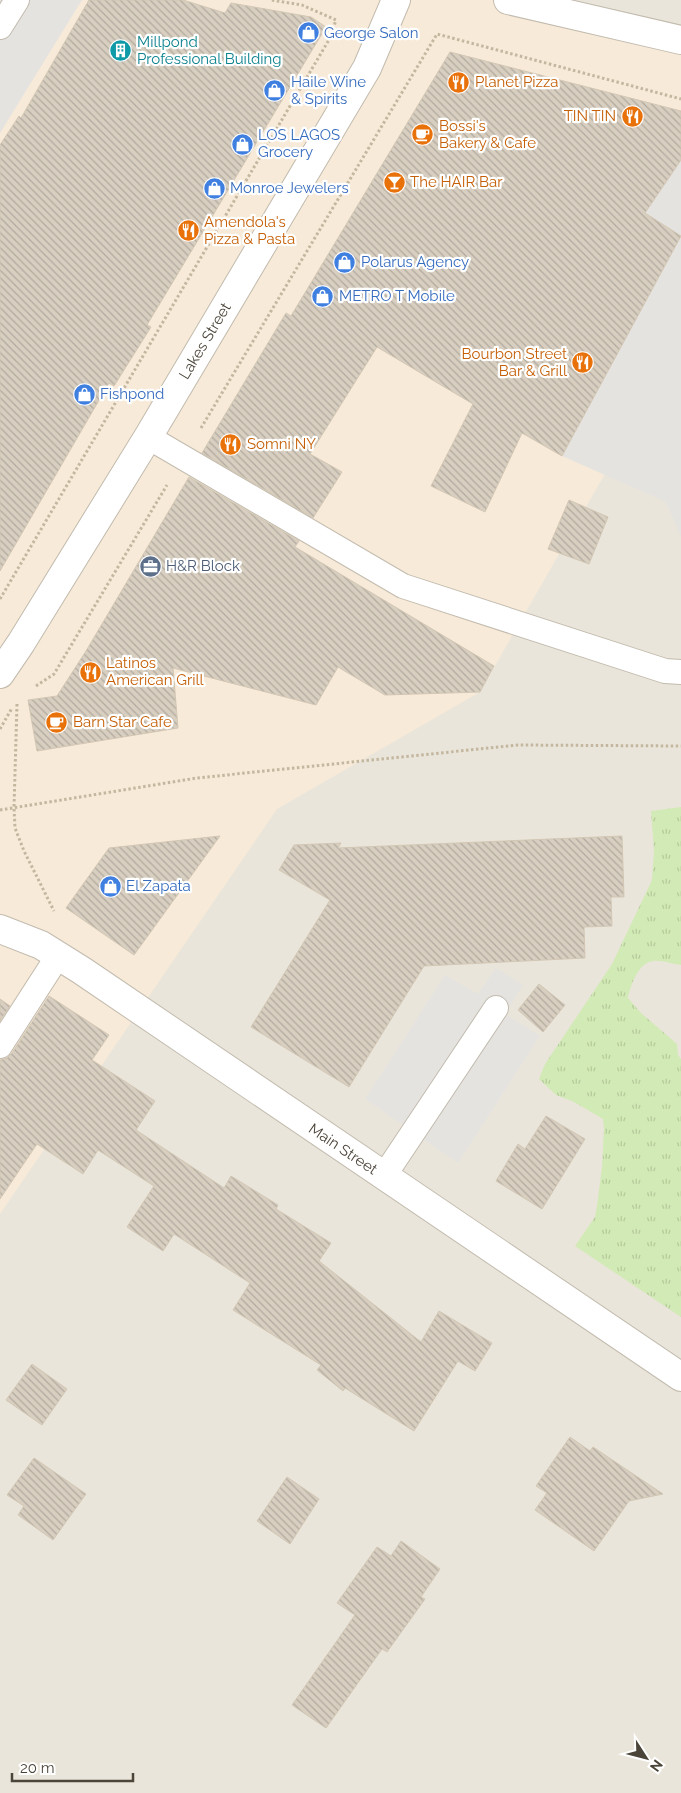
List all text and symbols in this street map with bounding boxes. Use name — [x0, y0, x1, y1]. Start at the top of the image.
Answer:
shop icon: George Salon — [296, 21, 320, 45]
place label: George Salon — [324, 24, 418, 42]
place label: Millpond Professional Building — [137, 33, 282, 68]
building icon: Millpond Professional Building — [109, 39, 133, 63]
restaurant icon: Planet Pizza — [447, 70, 471, 94]
place label: Haile Wine & Spirits — [291, 73, 366, 108]
place label: Planet Pizza — [475, 73, 558, 91]
shop icon: Haile Wine & Spirits — [263, 79, 287, 103]
restaurant icon: TIN TIN — [620, 104, 644, 128]
place label: TIN TIN — [564, 107, 616, 125]
place label: Bossi's Bakery & Cafe — [439, 117, 536, 152]
cafe icon: Bossi's Bakery & Cafe — [411, 123, 435, 147]
place label: LOS LAGOS Grocery — [258, 126, 340, 161]
shop icon: LOS LAGOS Grocery — [230, 132, 254, 156]
bar icon: The HAIR Bar — [382, 170, 406, 194]
place label: The HAIR Bar — [410, 173, 503, 191]
shop icon: Monroe Jewelers — [202, 176, 226, 200]
place label: Monroe Jewelers — [230, 179, 349, 197]
place label: Amendola's Pizza & Pasta — [204, 213, 295, 248]
restaurant icon: Amendola's Pizza & Pasta — [176, 219, 200, 243]
shop icon: Polarus Agency — [333, 250, 357, 274]
place label: Polarus Agency — [361, 253, 469, 271]
shop icon: METRO T Mobile — [311, 284, 335, 308]
place label: METRO T Mobile — [339, 287, 455, 305]
street label: Lakes Street — [175, 300, 235, 382]
place label: Bourbon Street Bar & Grill — [462, 345, 568, 380]
restaurant icon: Bourbon Street Bar & Grill — [571, 351, 595, 375]
shop icon: Fishpond — [72, 382, 96, 406]
place label: Fishpond — [100, 385, 164, 403]
restaurant icon: Somni NY — [219, 432, 243, 456]
place label: Somni NY — [247, 435, 316, 453]
office icon: H&R Block — [138, 554, 162, 578]
place label: H&R Block — [166, 557, 240, 575]
place label: Latinos American Grill — [106, 654, 205, 689]
restaurant icon: Latinos American Grill — [78, 660, 102, 684]
cafe icon: Barn Star Cafe — [45, 710, 69, 734]
place label: Barn Star Cafe — [73, 713, 172, 731]
shop icon: El Zapata — [98, 874, 122, 898]
place label: El Zapata — [126, 877, 191, 895]
street label: Main Street — [305, 1120, 381, 1178]
north arrow — [621, 1733, 671, 1783]
scale bar — [12, 1750, 134, 1782]
text: N — [647, 1757, 666, 1775]
text: 20 m — [20, 1759, 55, 1777]

